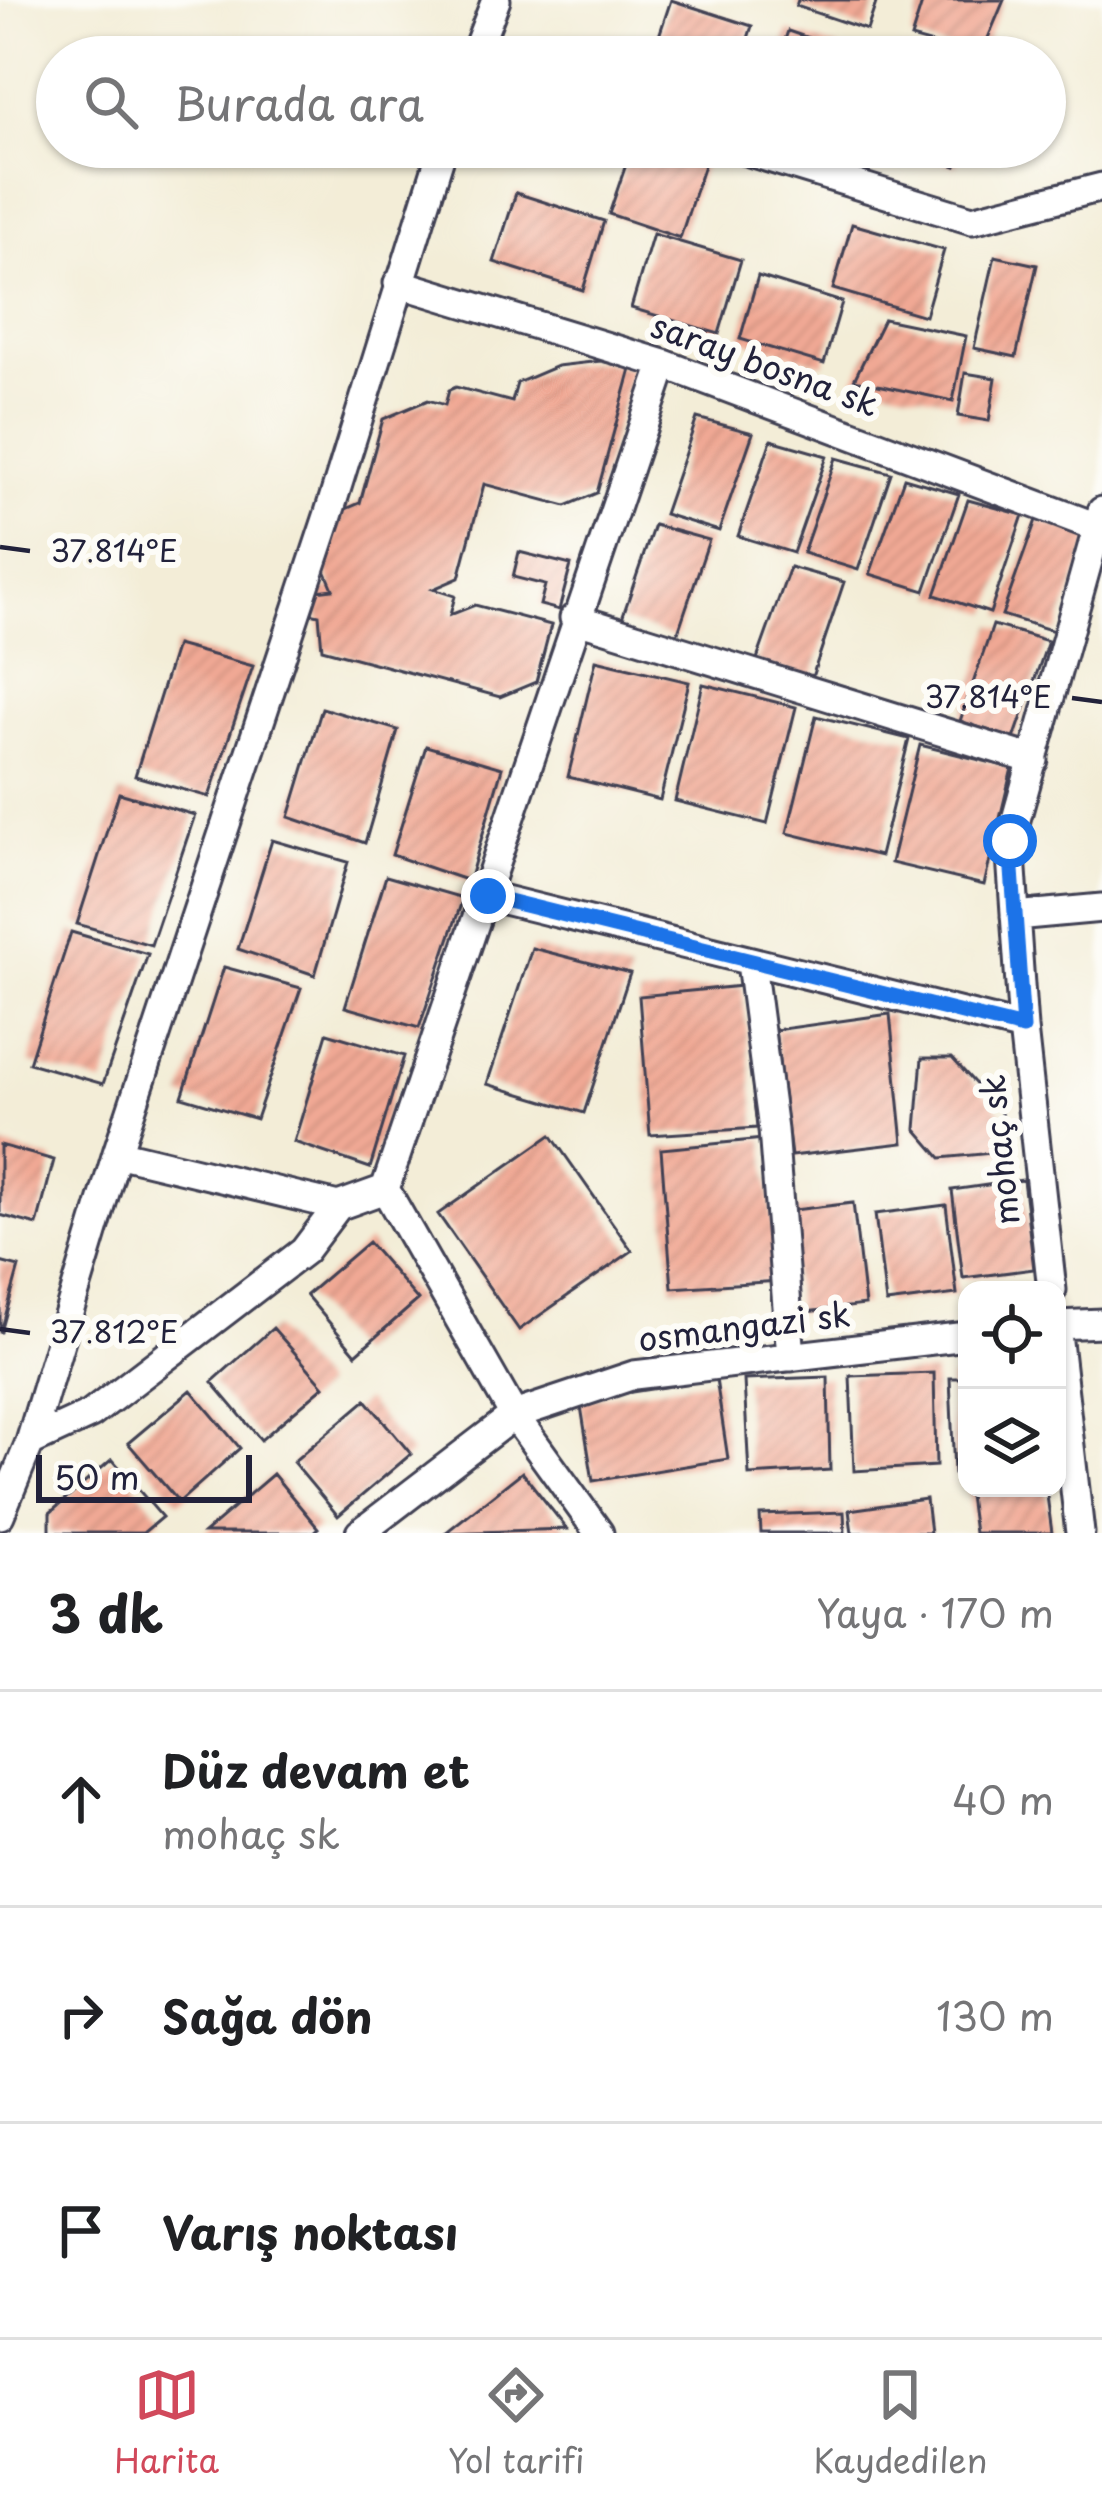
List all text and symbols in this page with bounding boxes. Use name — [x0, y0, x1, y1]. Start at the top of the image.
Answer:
search box — [36, 36, 1066, 168]
text: Burada ara — [174, 68, 424, 136]
icon: search — [78, 69, 144, 135]
street label: saray bosna sk — [645, 299, 886, 427]
text: 37.814°E — [50, 527, 178, 572]
text: 37.814°E — [924, 673, 1052, 718]
route start — [983, 814, 1037, 868]
route end — [461, 869, 515, 923]
street label: mohaç sk — [965, 1073, 1031, 1228]
map controls — [958, 1281, 1066, 1497]
button: locate — [958, 1281, 1066, 1389]
street label: osmangazi sk — [635, 1287, 852, 1363]
text: 37.812°E — [50, 1308, 178, 1353]
button: layers — [958, 1389, 1066, 1497]
scale bar — [36, 1449, 252, 1502]
text: 50 m — [54, 1451, 140, 1501]
text: 3 dk — [48, 1573, 163, 1650]
text: Yaya · 170 m — [816, 1582, 1054, 1641]
text: Düz devam et — [162, 1735, 470, 1803]
icon: ahead — [48, 1766, 114, 1832]
text: 40 m — [952, 1769, 1054, 1828]
text: mohaç sk — [162, 1803, 340, 1862]
text: Sağa dön — [162, 1981, 373, 2049]
icon: right — [48, 1982, 114, 2048]
text: 130 m — [936, 1985, 1054, 2044]
text: Varış noktası — [162, 2197, 458, 2265]
icon: arrive — [48, 2198, 114, 2264]
tab: Harita — [114, 2362, 219, 2484]
tab: Yol tarifi — [448, 2362, 585, 2484]
tab: Kaydedilen — [813, 2362, 988, 2484]

